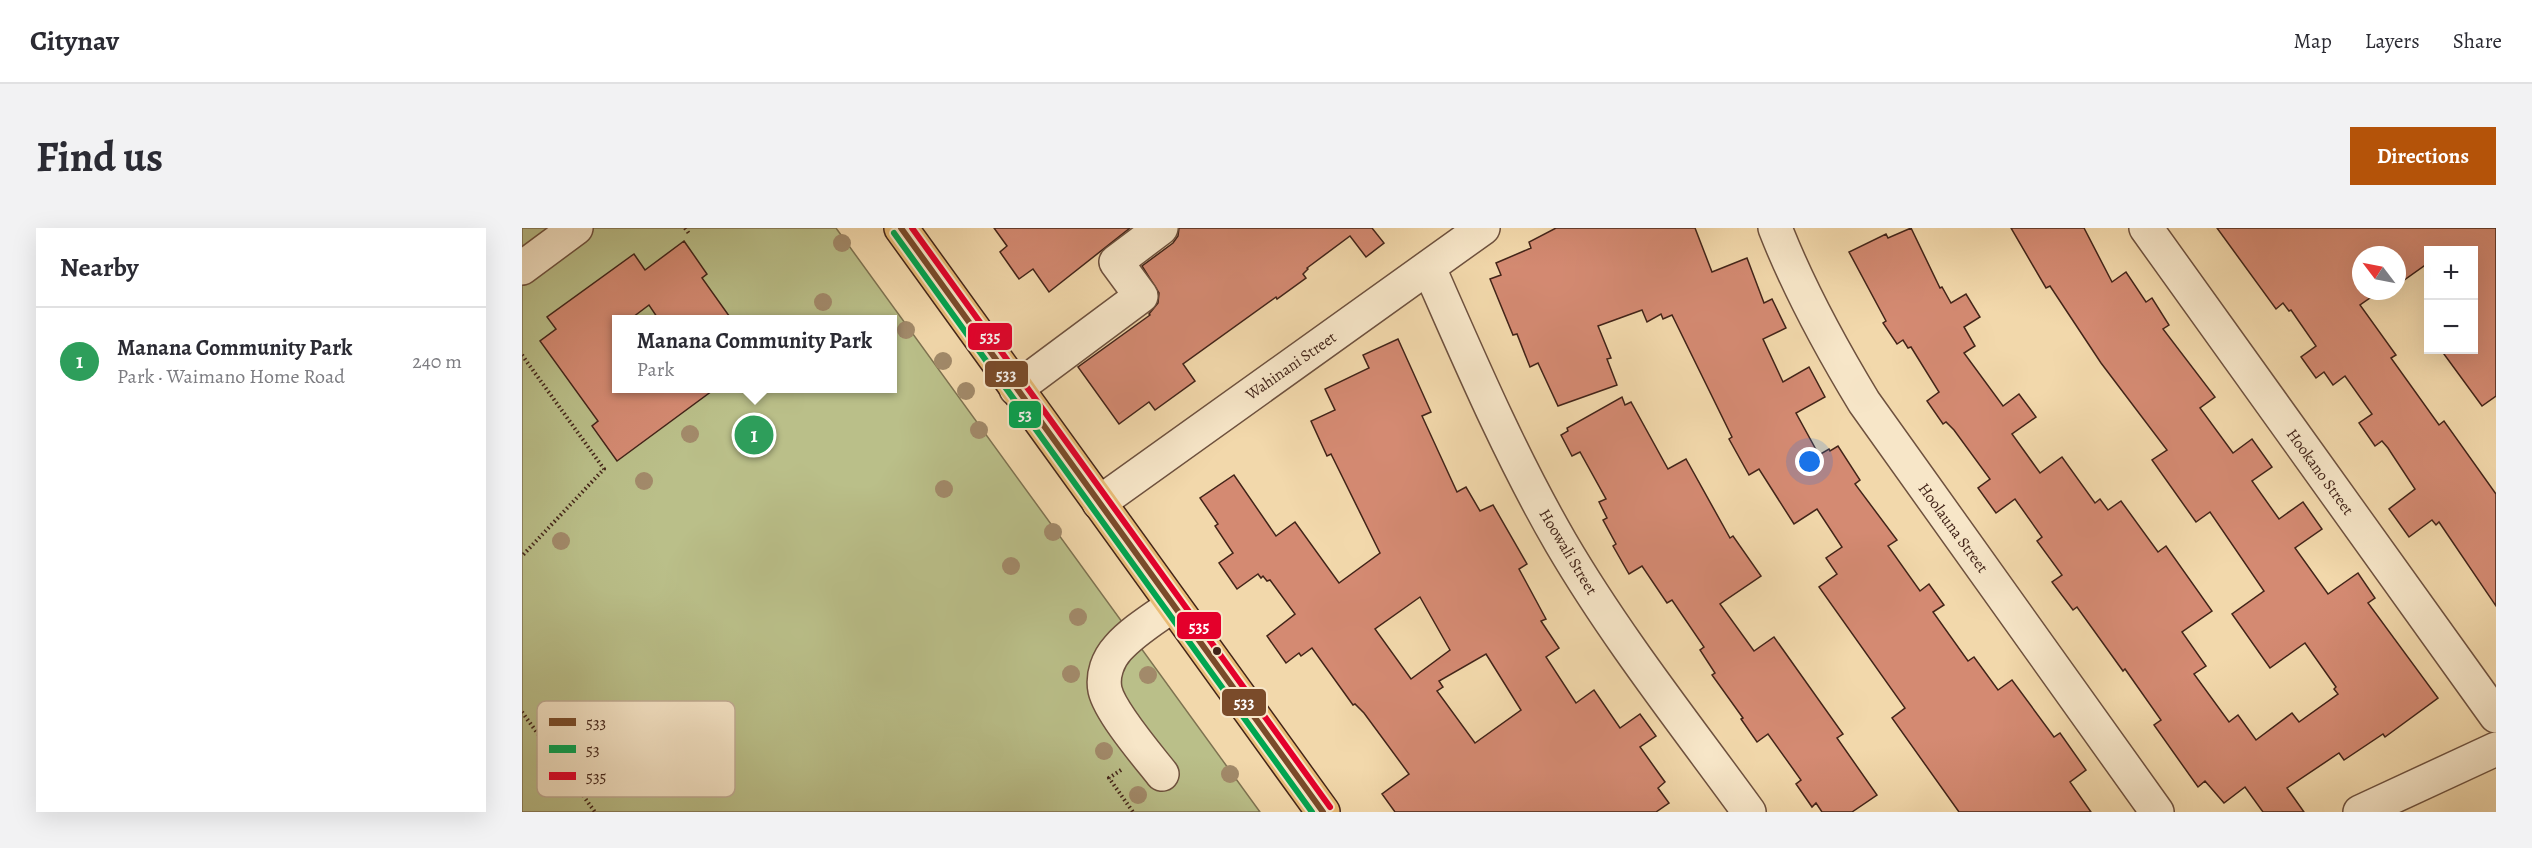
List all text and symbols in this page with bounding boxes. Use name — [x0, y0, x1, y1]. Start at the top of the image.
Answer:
text: Citynav — [30, 22, 119, 60]
text: Map — [2293, 27, 2332, 55]
text: Layers — [2365, 27, 2420, 55]
text: Share — [2453, 27, 2502, 55]
button: Directions — [2350, 127, 2496, 185]
text: Find us — [36, 128, 163, 185]
north arrow — [2352, 246, 2406, 300]
map controls — [2424, 246, 2478, 354]
button: + — [2424, 246, 2478, 300]
text: Nearby — [60, 250, 139, 285]
button: − — [2424, 300, 2478, 354]
popup — [612, 315, 897, 393]
line badge: 535 — [967, 322, 1013, 351]
text: Manana Community Park — [637, 326, 872, 356]
text: 535 — [980, 326, 1000, 348]
street label: Wahinani Street — [1240, 327, 1341, 406]
text: Manana Community Park — [117, 333, 352, 363]
text: 1 — [76, 348, 83, 375]
text: 240 m — [412, 348, 462, 375]
text: Park — [637, 356, 674, 383]
line badge: 533 — [984, 360, 1029, 388]
text: Park · Waimano Home Road — [117, 363, 345, 390]
text: 533 — [996, 364, 1016, 386]
line badge: 53 — [1008, 400, 1042, 429]
text: 53 — [1018, 404, 1032, 426]
pin: 1 — [734, 412, 774, 458]
street label: Hookano Street — [2281, 424, 2359, 520]
your location — [1795, 447, 1824, 476]
street label: Hoolauna Street — [1913, 478, 1993, 578]
street label: Hoowali Street — [1534, 505, 1602, 599]
line badge: 535 — [1176, 611, 1222, 640]
text: 535 — [1189, 616, 1209, 638]
unlabelled marker — [1211, 645, 1223, 657]
line badge: 533 — [1221, 688, 1267, 717]
text: 533 — [1234, 692, 1254, 714]
legend — [537, 701, 735, 797]
text: 533 — [586, 712, 606, 734]
text: 53 — [586, 739, 600, 761]
text: 535 — [586, 766, 607, 788]

